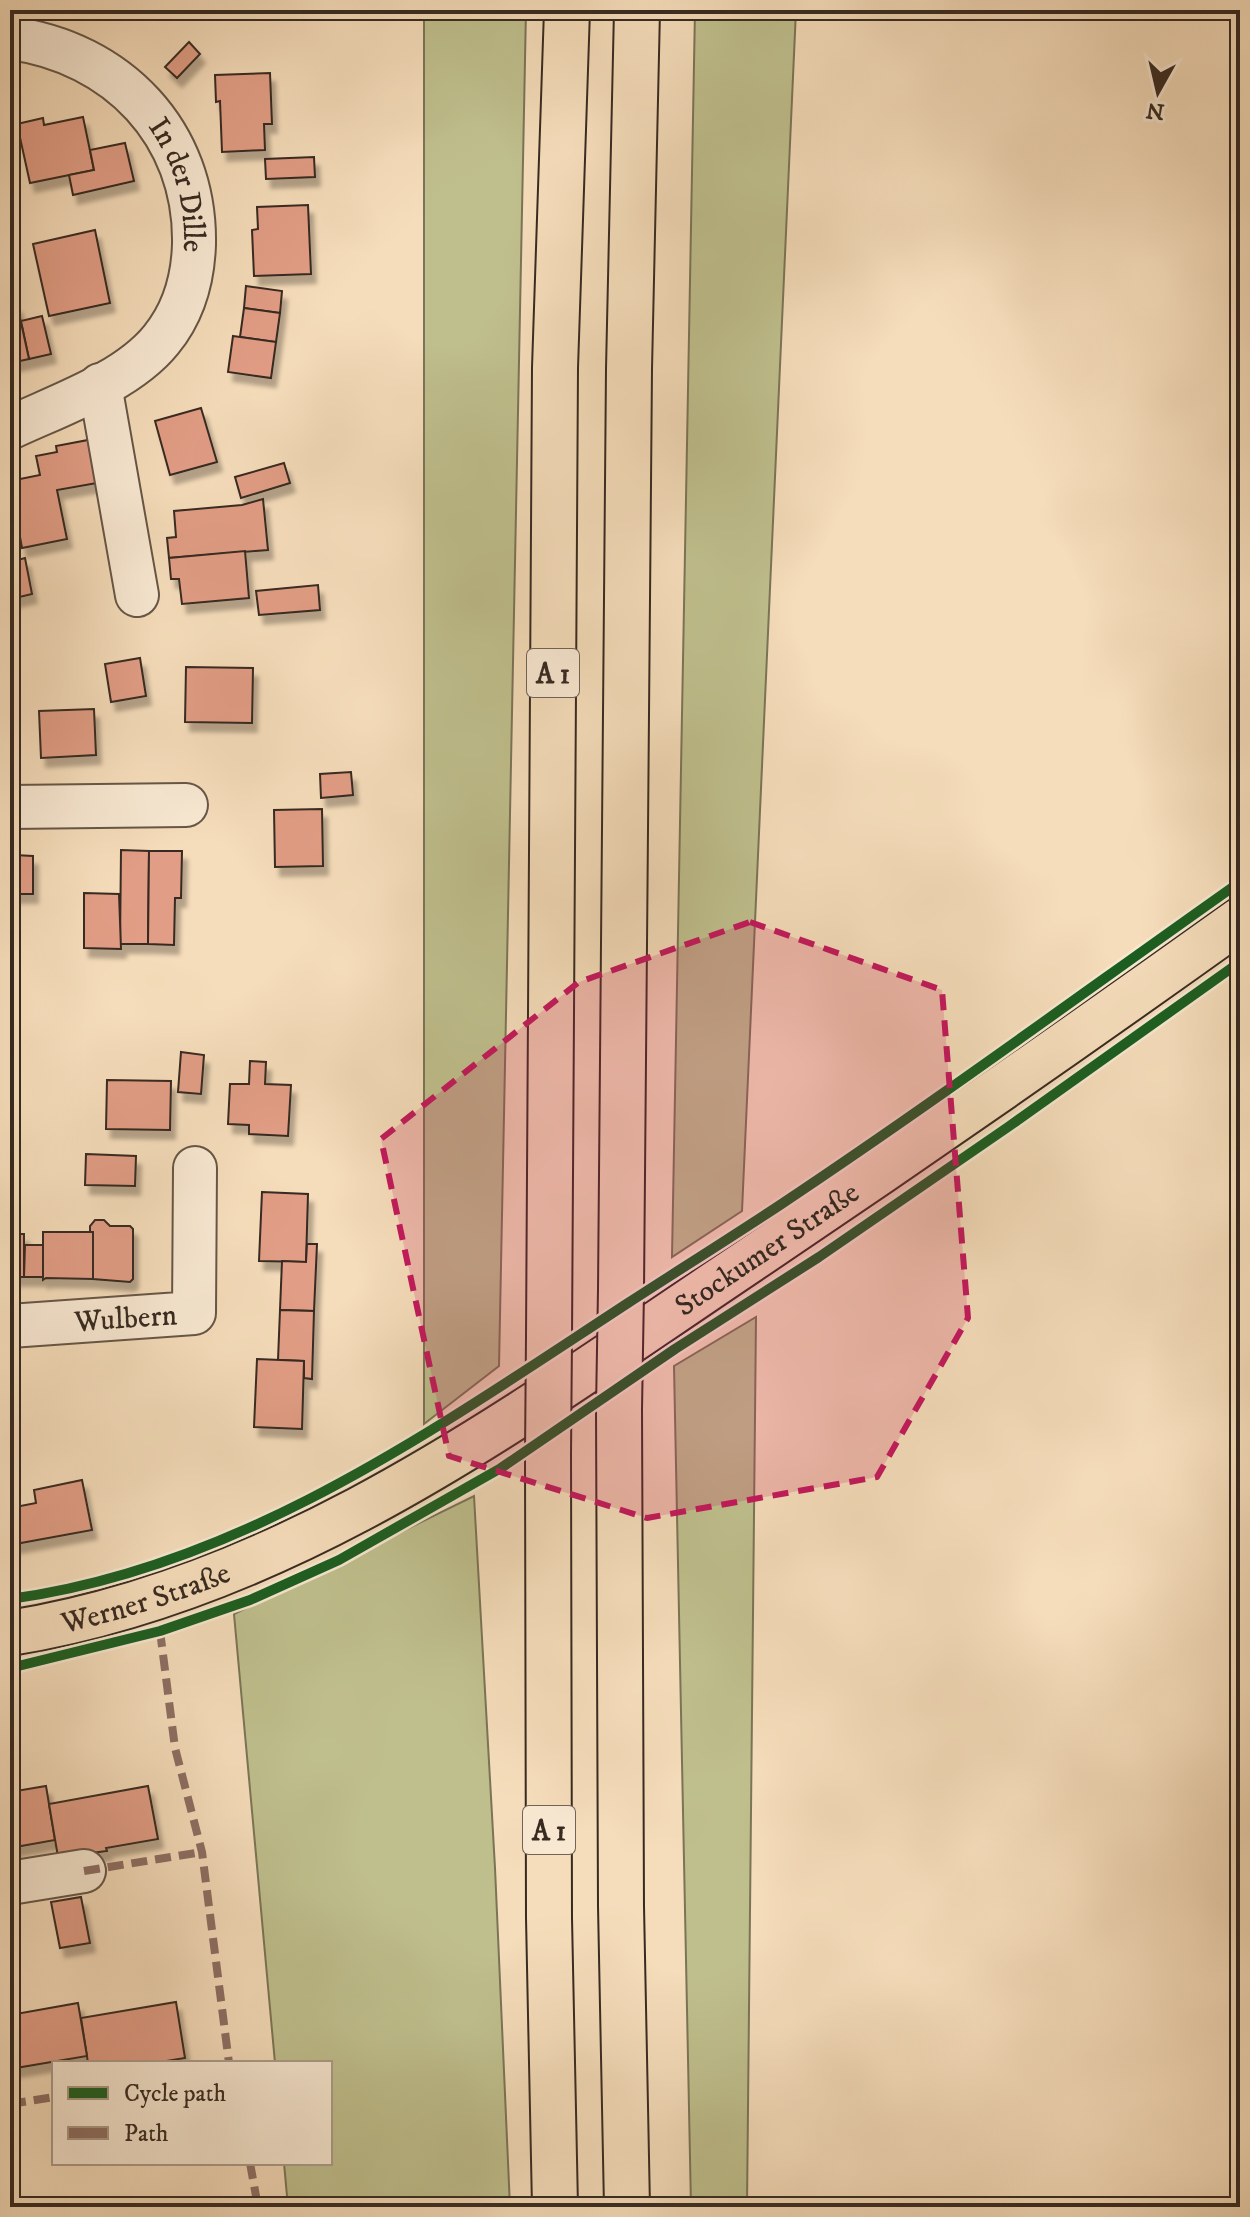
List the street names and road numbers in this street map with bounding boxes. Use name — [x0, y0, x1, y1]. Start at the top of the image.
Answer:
street label: In der Dille — [139, 111, 211, 253]
road number: A 1 — [527, 649, 579, 697]
street label: Stockumer Straße — [668, 1175, 867, 1325]
street label: Wulbern — [72, 1297, 179, 1341]
street label: Werner Straße — [57, 1555, 236, 1643]
road number: A 1 — [523, 1806, 575, 1854]

